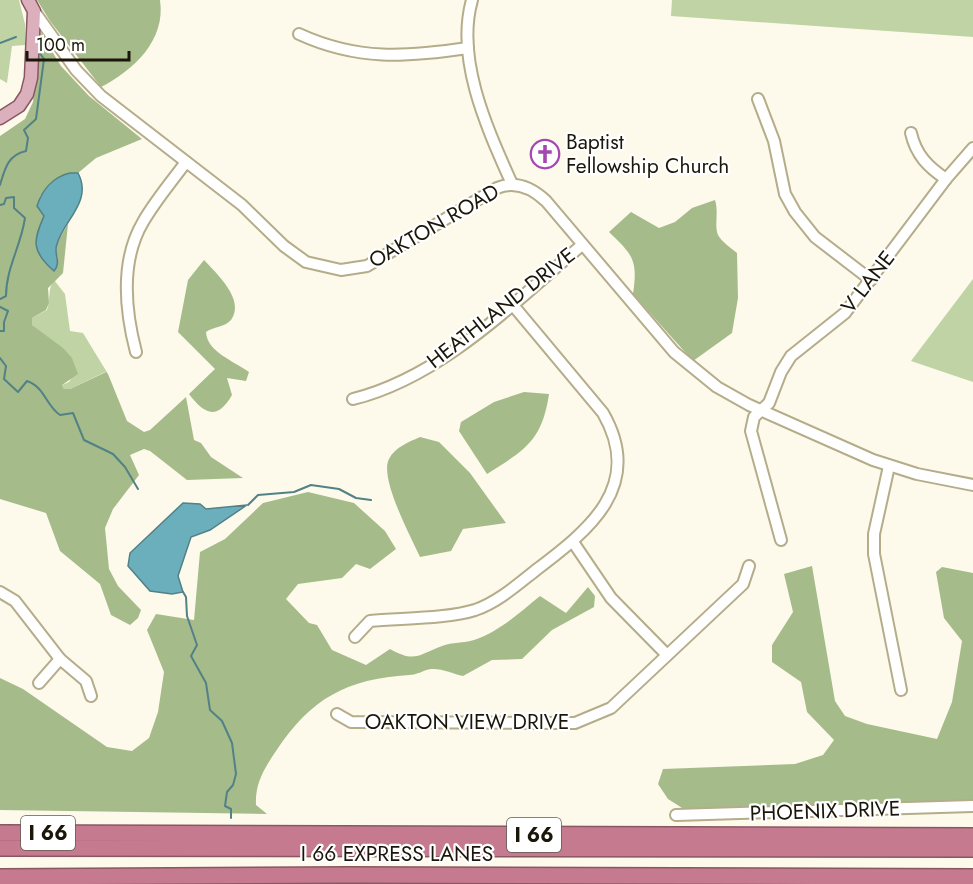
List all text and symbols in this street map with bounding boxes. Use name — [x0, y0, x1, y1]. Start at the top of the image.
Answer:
scale bar — [27, 24, 129, 62]
text: 100 m — [36, 32, 85, 58]
place label: Baptist Fellowship Church — [566, 127, 729, 181]
church icon: Baptist Fellowship Church — [529, 138, 561, 170]
street label: OAKTON ROAD — [363, 176, 505, 276]
street label: HEATHLAND DRIVE — [420, 240, 582, 376]
street label: V LANE — [834, 244, 902, 320]
street label: OAKTON VIEW DRIVE — [365, 707, 569, 737]
street label: PHOENIX DRIVE — [749, 793, 901, 829]
road number: I 66 — [21, 816, 75, 850]
road number: I 66 — [507, 818, 561, 852]
street label: I 66 EXPRESS LANES — [301, 839, 493, 869]

